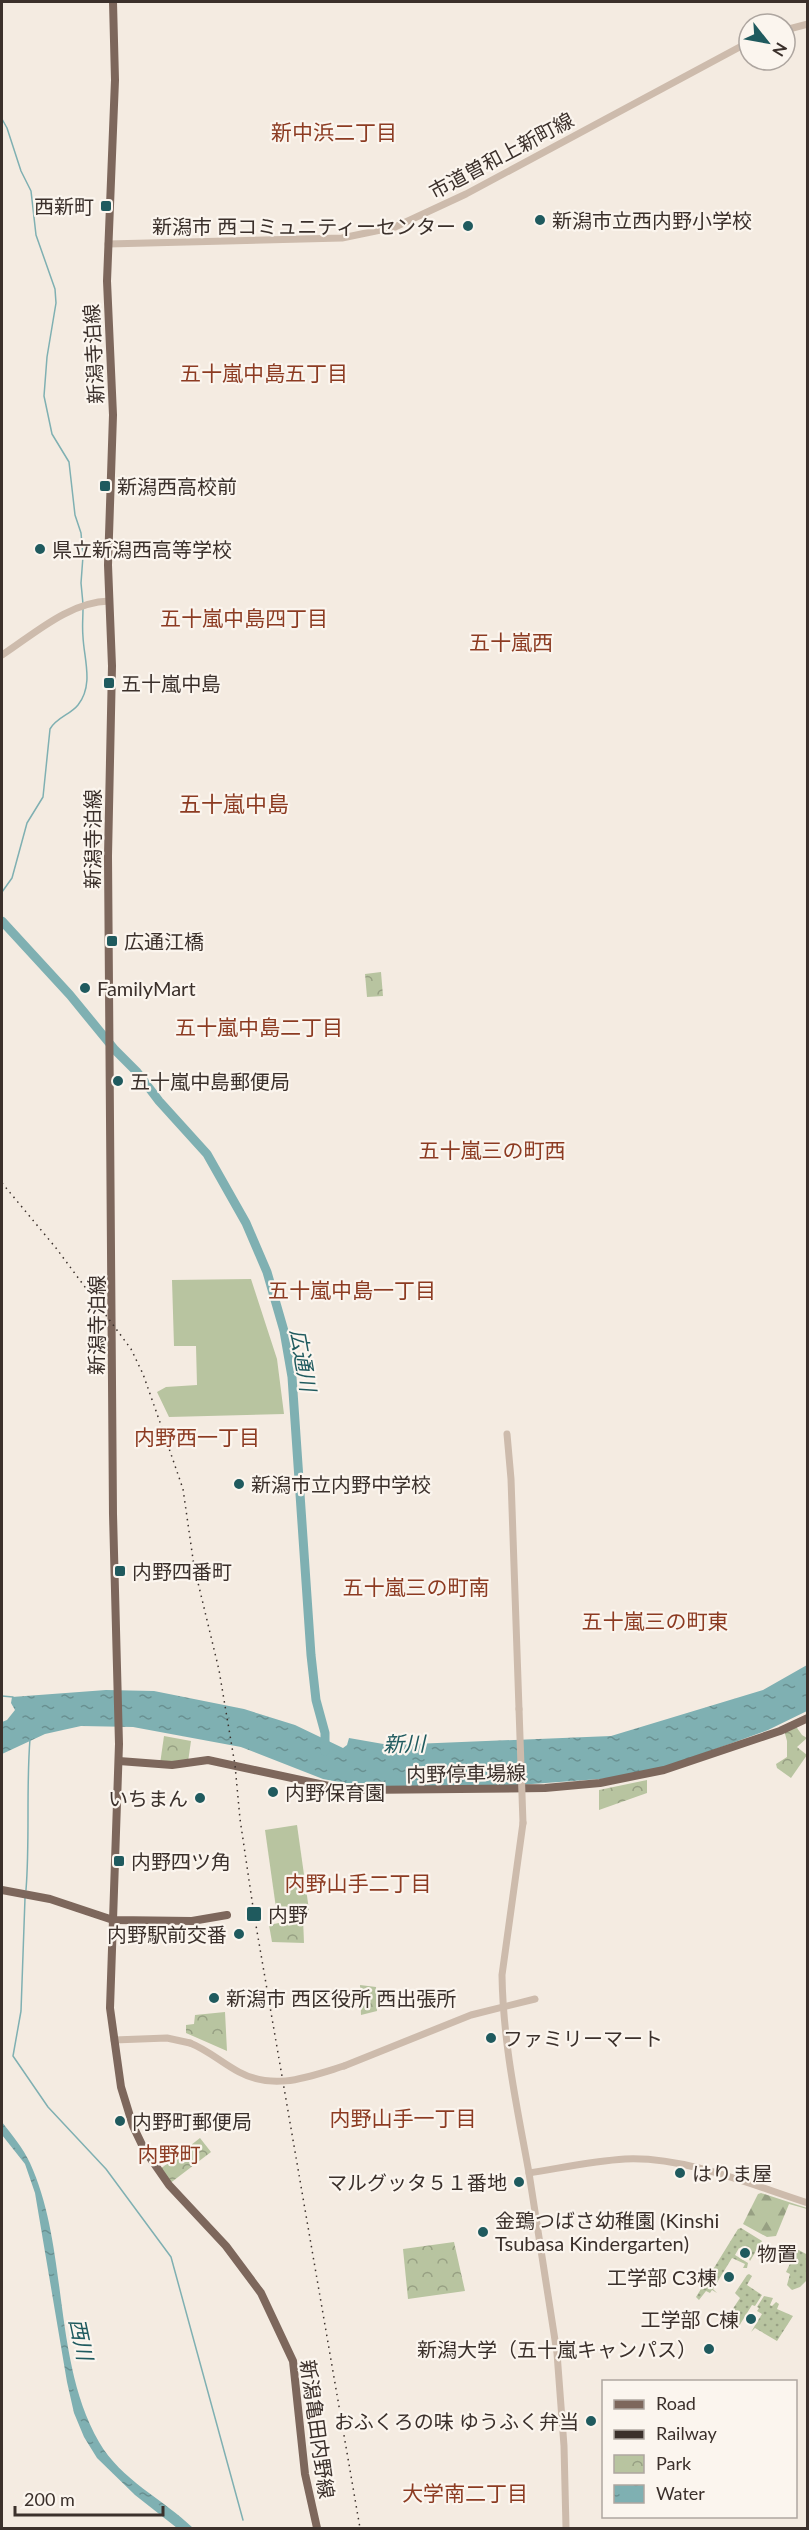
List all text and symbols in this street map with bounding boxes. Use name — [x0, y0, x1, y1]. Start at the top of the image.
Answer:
north arrow — [737, 12, 797, 72]
text: N — [769, 40, 792, 60]
street label: 市道曽和上新町線 — [425, 107, 577, 203]
district label: 新中浜二丁目 — [271, 119, 397, 144]
place label: 西新町 — [34, 194, 94, 218]
marker: 西新町 — [99, 199, 113, 213]
place label: 新潟市立西内野小学校 — [552, 208, 752, 232]
marker: 新潟市立西内野小学校 — [533, 213, 547, 227]
place label: 新潟市 西コミュニティーセンター — [152, 214, 456, 238]
marker: 新潟市 西コミュニティーセンター — [461, 219, 475, 233]
street label: 新潟寺泊線 — [78, 303, 108, 405]
district label: 五十嵐中島五丁目 — [180, 360, 348, 385]
place label: 新潟西高校前 — [117, 474, 237, 498]
marker: 新潟西高校前 — [98, 479, 112, 493]
place label: 県立新潟西高等学校 — [52, 537, 232, 561]
marker: 県立新潟西高等学校 — [33, 542, 47, 556]
district label: 五十嵐中島四丁目 — [160, 605, 328, 630]
district label: 五十嵐西 — [469, 629, 553, 654]
place label: 五十嵐中島 — [121, 671, 221, 695]
marker: 五十嵐中島 — [102, 676, 116, 690]
street label: 新潟寺泊線 — [80, 789, 104, 889]
district label: 五十嵐中島 — [179, 790, 289, 817]
place label: 広通江橋 — [124, 929, 204, 953]
marker: 広通江橋 — [105, 934, 119, 948]
place label: FamilyMart — [97, 976, 196, 1000]
marker: FamilyMart — [78, 981, 92, 995]
district label: 五十嵐中島二丁目 — [175, 1014, 343, 1039]
place label: 五十嵐中島郵便局 — [130, 1069, 290, 1093]
marker: 五十嵐中島郵便局 — [111, 1074, 125, 1088]
district label: 五十嵐三の町西 — [419, 1137, 566, 1162]
street label: 新潟寺泊線 — [84, 1275, 108, 1375]
district label: 五十嵐中島一丁目 — [268, 1277, 436, 1302]
water label: 広通川 — [286, 1327, 322, 1395]
district label: 内野西一丁目 — [134, 1424, 260, 1449]
place label: 新潟市立内野中学校 — [251, 1472, 431, 1496]
marker: 新潟市立内野中学校 — [232, 1477, 246, 1491]
place label: 内野四番町 — [132, 1559, 232, 1583]
marker: 内野四番町 — [113, 1564, 127, 1578]
district label: 五十嵐三の町南 — [343, 1574, 490, 1599]
district label: 五十嵐三の町東 — [582, 1608, 729, 1633]
water label: 新川 — [383, 1730, 427, 1756]
street label: 内野停車場線 — [406, 1760, 526, 1786]
place label: 内野保育園 — [285, 1780, 385, 1804]
marker: 内野保育園 — [266, 1785, 280, 1799]
place label: いちまん — [108, 1786, 188, 1810]
marker: いちまん — [193, 1791, 207, 1805]
place label: 内野四ツ角 — [131, 1849, 231, 1873]
marker: 内野四ツ角 — [112, 1854, 126, 1868]
district label: 内野山手二丁目 — [285, 1870, 432, 1895]
place label: 内野 — [268, 1902, 308, 1926]
marker: 内野 — [245, 1905, 263, 1923]
place label: 内野駅前交番 — [107, 1922, 227, 1946]
marker: 内野駅前交番 — [232, 1927, 246, 1941]
place label: 新潟市 西区役所 西出張所 — [226, 1986, 456, 2010]
marker: 新潟市 西区役所 西出張所 — [207, 1991, 221, 2005]
place label: ファミリーマート — [503, 2026, 663, 2050]
marker: ファミリーマート — [484, 2031, 498, 2045]
district label: 内野山手一丁目 — [330, 2105, 477, 2130]
place label: 内野町郵便局 — [132, 2109, 252, 2133]
marker: 内野町郵便局 — [113, 2114, 127, 2128]
district label: 内野町 — [138, 2141, 201, 2166]
place label: はりま屋 — [692, 2161, 772, 2185]
marker: はりま屋 — [673, 2166, 687, 2180]
place label: マルグッタ５１番地 — [327, 2170, 507, 2194]
marker: マルグッタ５１番地 — [512, 2175, 526, 2189]
place label: 金鵄つばさ幼稚園 (Kinshi Tsubasa Kindergarten) — [495, 2208, 719, 2255]
marker: 金鵄つばさ幼稚園 (Kinshi Tsubasa Kindergarten) — [476, 2225, 490, 2239]
place label: 物置 — [757, 2241, 797, 2265]
marker: 物置 — [738, 2246, 752, 2260]
place label: 工学部 C3棟 — [607, 2265, 717, 2289]
marker: 工学部 C3棟 — [722, 2270, 736, 2284]
place label: 工学部 C棟 — [641, 2307, 739, 2331]
marker: 工学部 C棟 — [744, 2312, 758, 2326]
water label: 西川 — [65, 2316, 99, 2364]
place label: 新潟大学（五十嵐キャンパス） — [417, 2337, 697, 2361]
marker: 新潟大学（五十嵐キャンパス） — [702, 2342, 716, 2356]
street label: 新潟亀田内野線 — [296, 2358, 340, 2500]
legend — [602, 2380, 797, 2518]
text: Road — [656, 2392, 696, 2414]
place label: おふくろの味 ゆうふく弁当 — [334, 2409, 579, 2433]
marker: おふくろの味 ゆうふく弁当 — [584, 2414, 598, 2428]
text: Railway — [656, 2422, 717, 2444]
text: Park — [656, 2452, 692, 2474]
scale bar — [15, 2479, 164, 2517]
district label: 大学南二丁目 — [402, 2480, 528, 2505]
text: Water — [656, 2482, 705, 2504]
text: 200 m — [24, 2488, 75, 2510]

